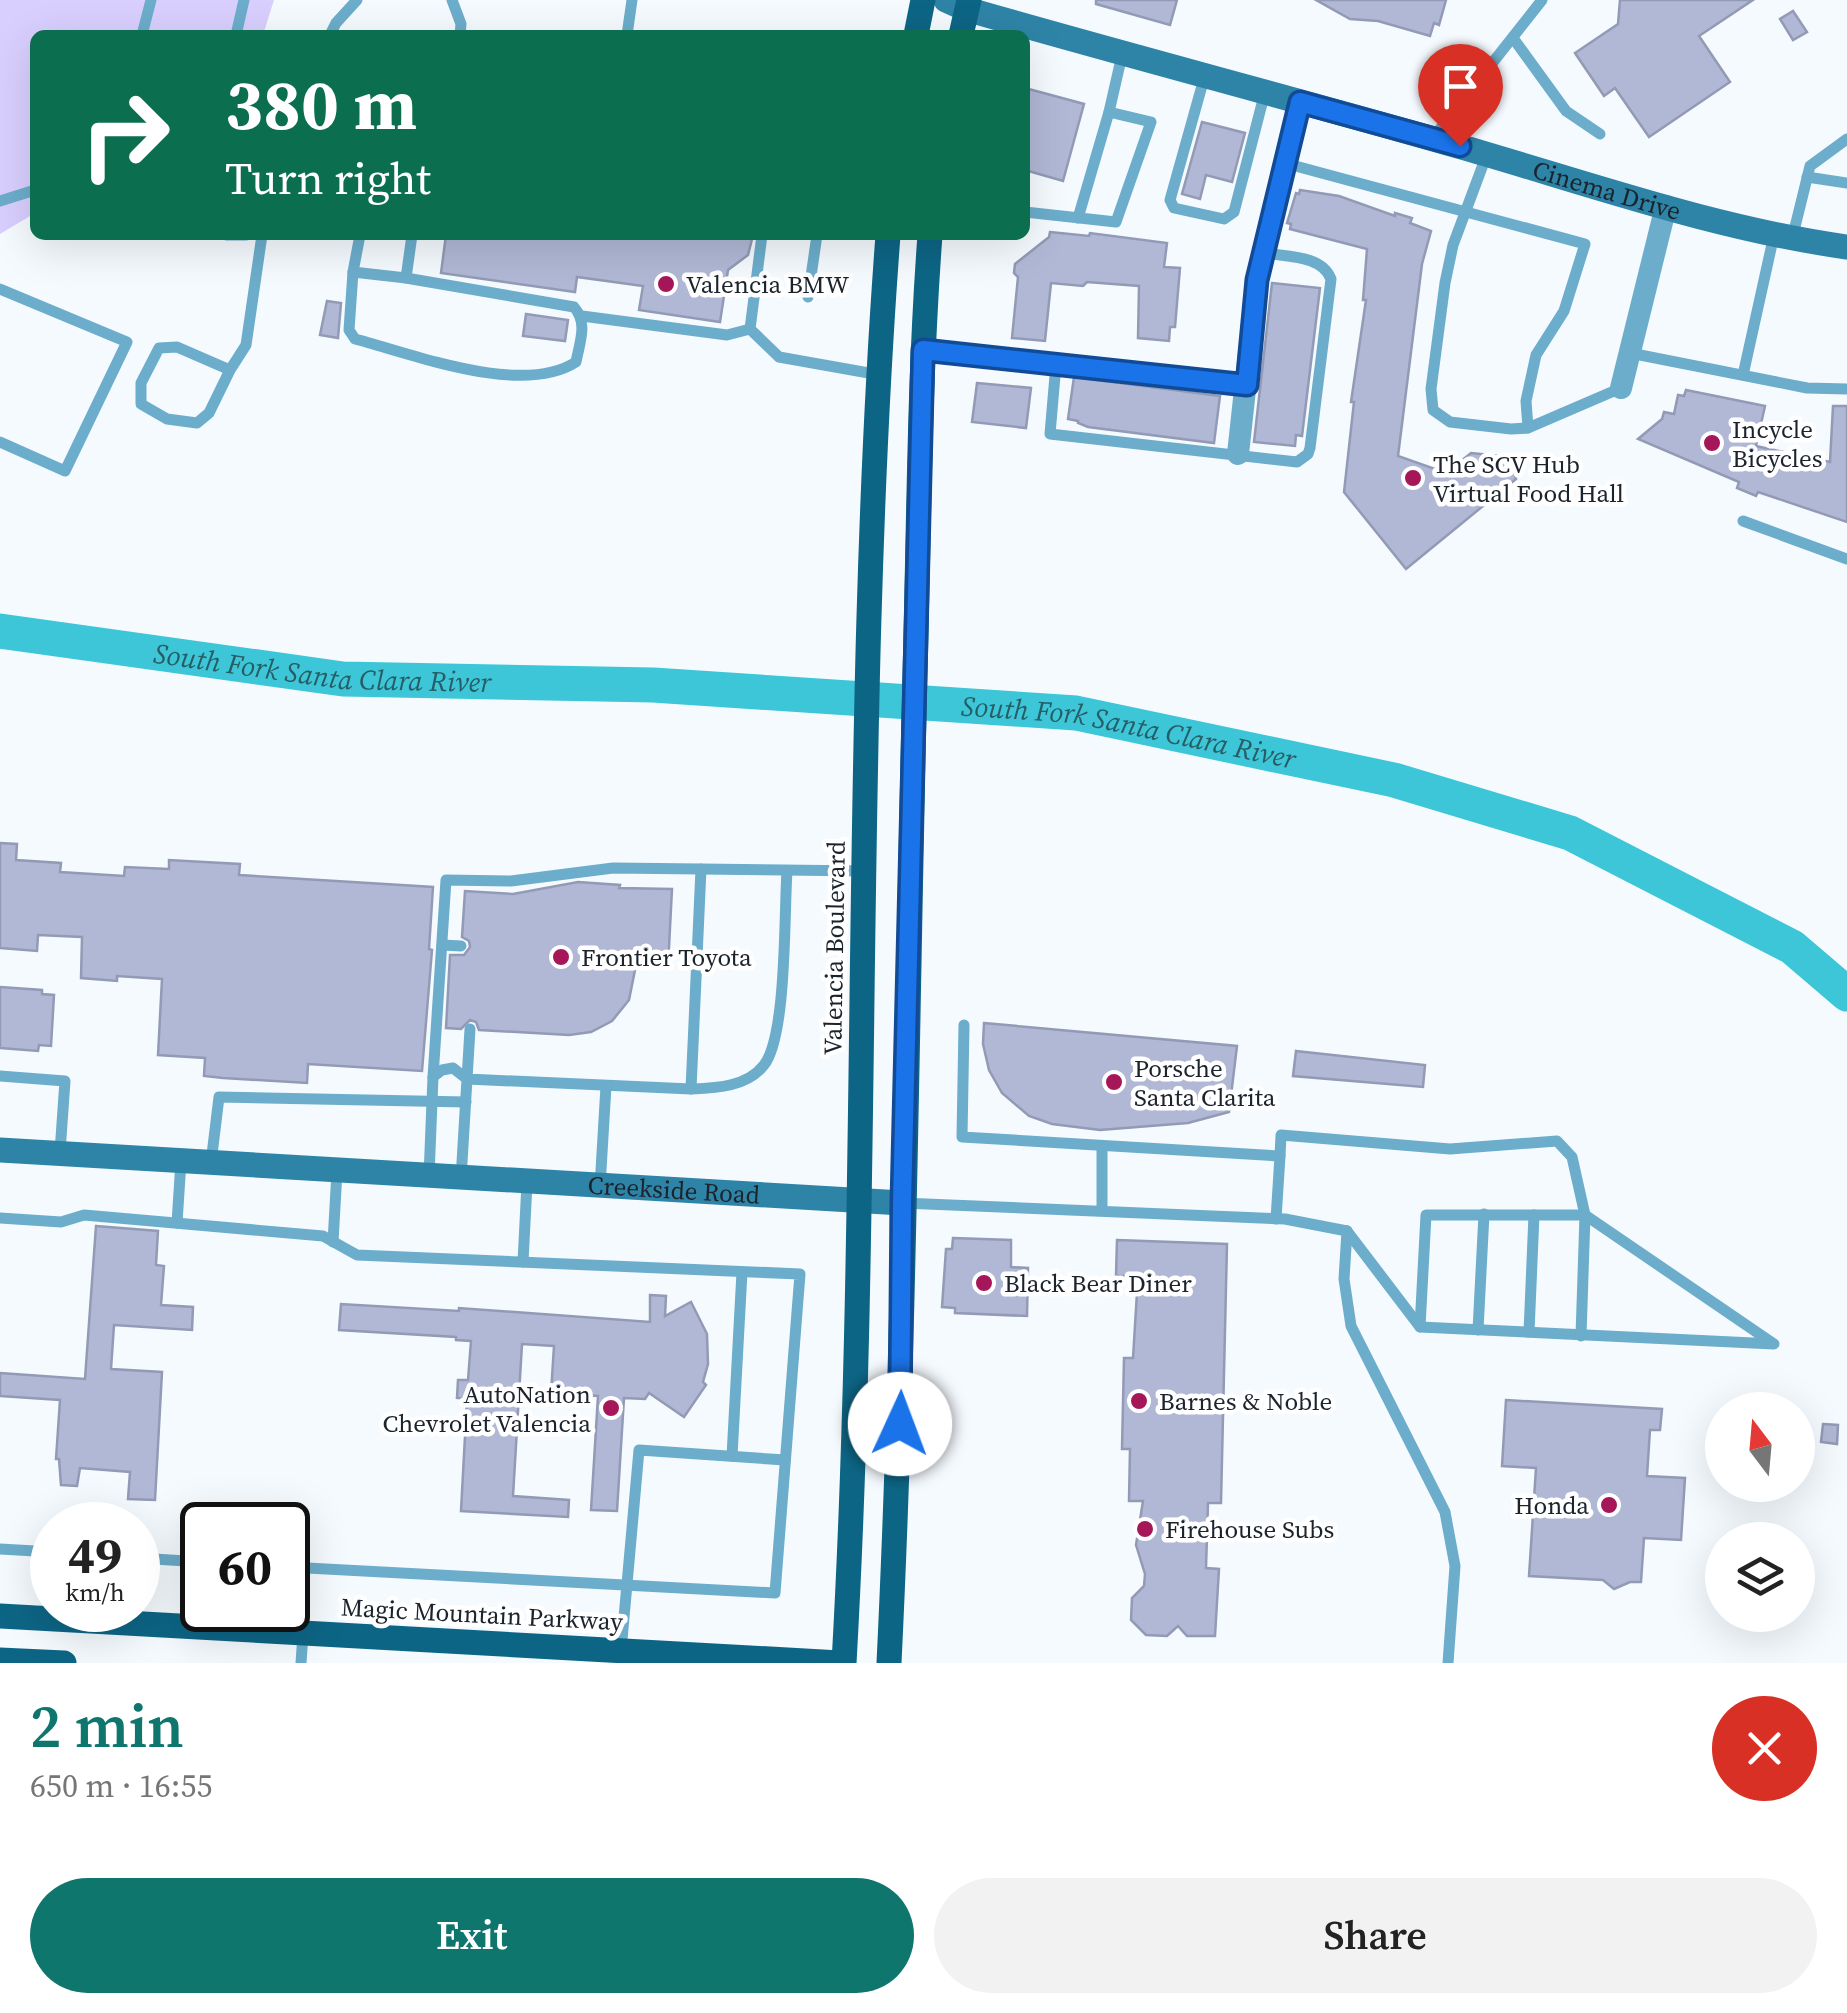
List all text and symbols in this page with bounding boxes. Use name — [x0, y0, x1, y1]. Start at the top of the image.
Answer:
pin — [1418, 44, 1503, 147]
text: 380 m — [225, 56, 417, 152]
icon: arrive — [1433, 59, 1488, 114]
icon: right — [60, 70, 190, 200]
text: Turn right — [225, 147, 431, 209]
street label: Cinema Drive — [1529, 152, 1685, 228]
place label: Valencia BMW — [686, 267, 849, 301]
marker: Valencia BMW — [655, 273, 677, 295]
place label: Incycle Bicycles — [1732, 412, 1823, 475]
marker: Incycle Bicycles — [1701, 432, 1723, 454]
place label: The SCV Hub Virtual Food Hall — [1433, 447, 1624, 510]
marker: The SCV Hub Virtual Food Hall — [1402, 467, 1424, 489]
water label: South Fork Santa Clara River — [151, 634, 492, 701]
water label: South Fork Santa Clara River — [960, 686, 1300, 778]
street label: Valencia Boulevard — [815, 841, 853, 1055]
place label: Frontier Toyota — [581, 940, 752, 974]
marker: Frontier Toyota — [550, 946, 572, 968]
place label: Porsche Santa Clarita — [1134, 1051, 1276, 1114]
marker: Porsche Santa Clarita — [1103, 1071, 1125, 1093]
street label: Creekside Road — [587, 1168, 761, 1212]
place label: Black Bear Diner — [1004, 1266, 1192, 1300]
marker: Black Bear Diner — [973, 1272, 995, 1294]
position arrow — [848, 1372, 952, 1476]
place label: AutoNation Chevrolet Valencia — [383, 1377, 591, 1440]
place label: Barnes & Noble — [1159, 1384, 1332, 1418]
marker: Barnes & Noble — [1128, 1390, 1150, 1412]
north arrow — [1705, 1392, 1815, 1502]
map controls — [1705, 1392, 1815, 1632]
marker: AutoNation Chevrolet Valencia — [600, 1397, 622, 1419]
place label: Honda — [1514, 1488, 1589, 1522]
marker: Honda — [1598, 1494, 1620, 1516]
speed limit sign: 60 — [180, 1502, 310, 1632]
place label: Firehouse Subs — [1165, 1512, 1334, 1546]
marker: Firehouse Subs — [1134, 1518, 1156, 1540]
text: 49 — [68, 1520, 122, 1589]
button: layers — [1705, 1522, 1815, 1632]
text: km/h — [65, 1575, 125, 1609]
street label: Magic Mountain Parkway — [340, 1590, 624, 1638]
text: 2 min — [30, 1685, 184, 1767]
button: close — [1712, 1696, 1817, 1801]
text: 650 m · 16:55 — [30, 1764, 212, 1808]
button: Exit — [30, 1878, 914, 1993]
button: Share — [934, 1878, 1817, 1993]

